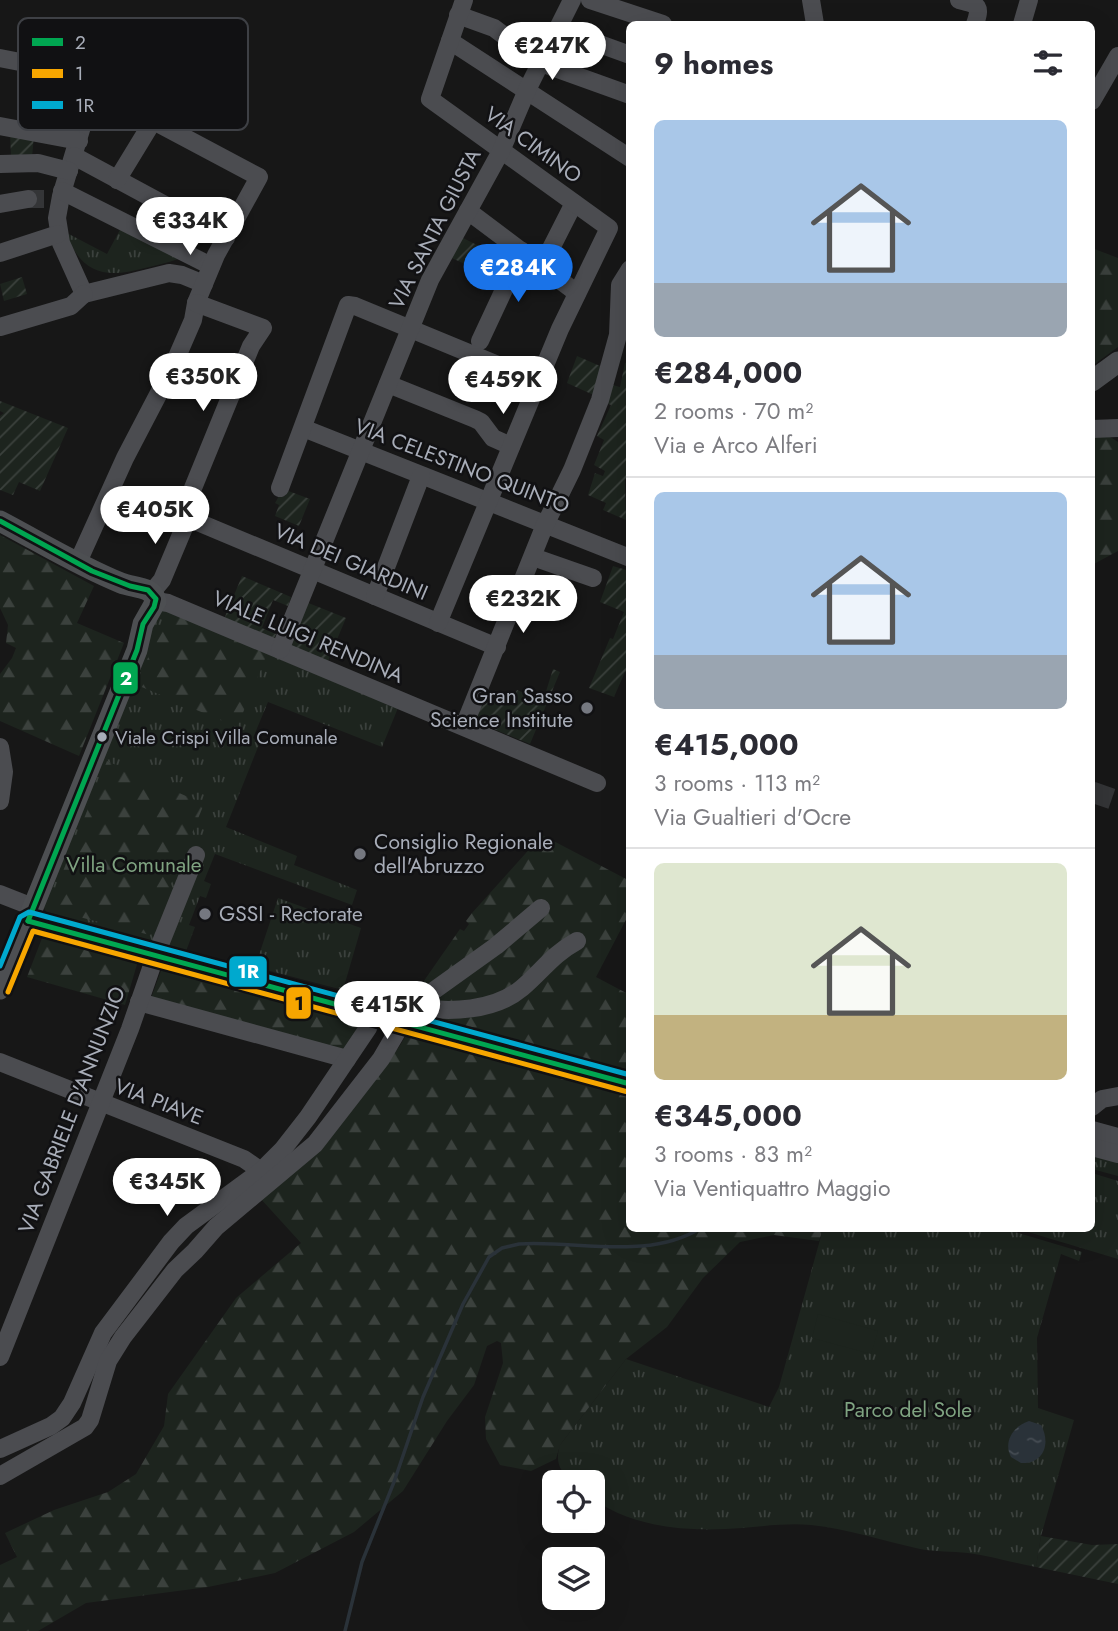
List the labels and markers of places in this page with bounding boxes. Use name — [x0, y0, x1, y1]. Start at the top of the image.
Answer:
pin: €247K — [503, 22, 601, 82]
pin: €334K — [141, 198, 239, 257]
pin: €284K — [469, 244, 567, 304]
pin: €350K — [154, 354, 252, 413]
pin: €459K — [454, 356, 552, 416]
pin: €405K — [106, 486, 204, 546]
pin: €232K — [474, 576, 572, 635]
place label: Gran Sasso Science Institute — [430, 681, 573, 735]
marker: Gran Sasso Science Institute — [579, 700, 595, 716]
place label: Viale Crispi Villa Comunale — [115, 724, 338, 751]
marker: Viale Crispi Villa Comunale — [95, 730, 109, 744]
place label: Consiglio Regionale dell'Abruzzo — [374, 827, 553, 881]
marker: Consiglio Regionale dell'Abruzzo — [352, 846, 368, 862]
place label: GSSI - Rectorate — [219, 899, 363, 929]
marker: GSSI - Rectorate — [197, 906, 213, 922]
pin: €415K — [338, 982, 436, 1041]
pin: €345K — [118, 1158, 216, 1218]

